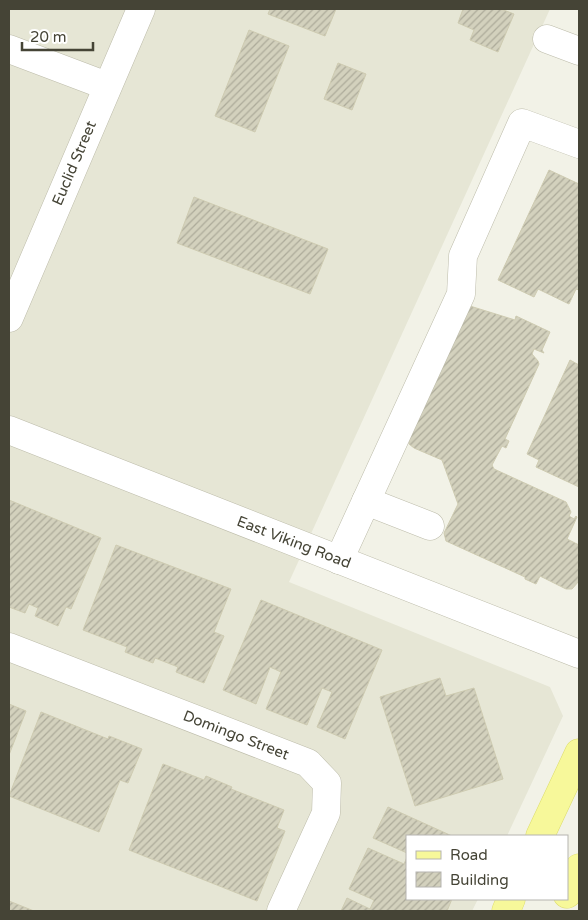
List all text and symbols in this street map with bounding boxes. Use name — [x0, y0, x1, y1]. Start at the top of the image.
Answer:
scale bar — [22, 20, 94, 52]
text: 20 m — [30, 28, 67, 46]
street label: Euclid Street — [48, 118, 100, 208]
street label: East Viking Road — [234, 512, 354, 572]
street label: Domingo Street — [180, 707, 292, 764]
legend — [406, 835, 568, 900]
text: Road — [450, 846, 488, 864]
text: Building — [450, 871, 509, 889]

